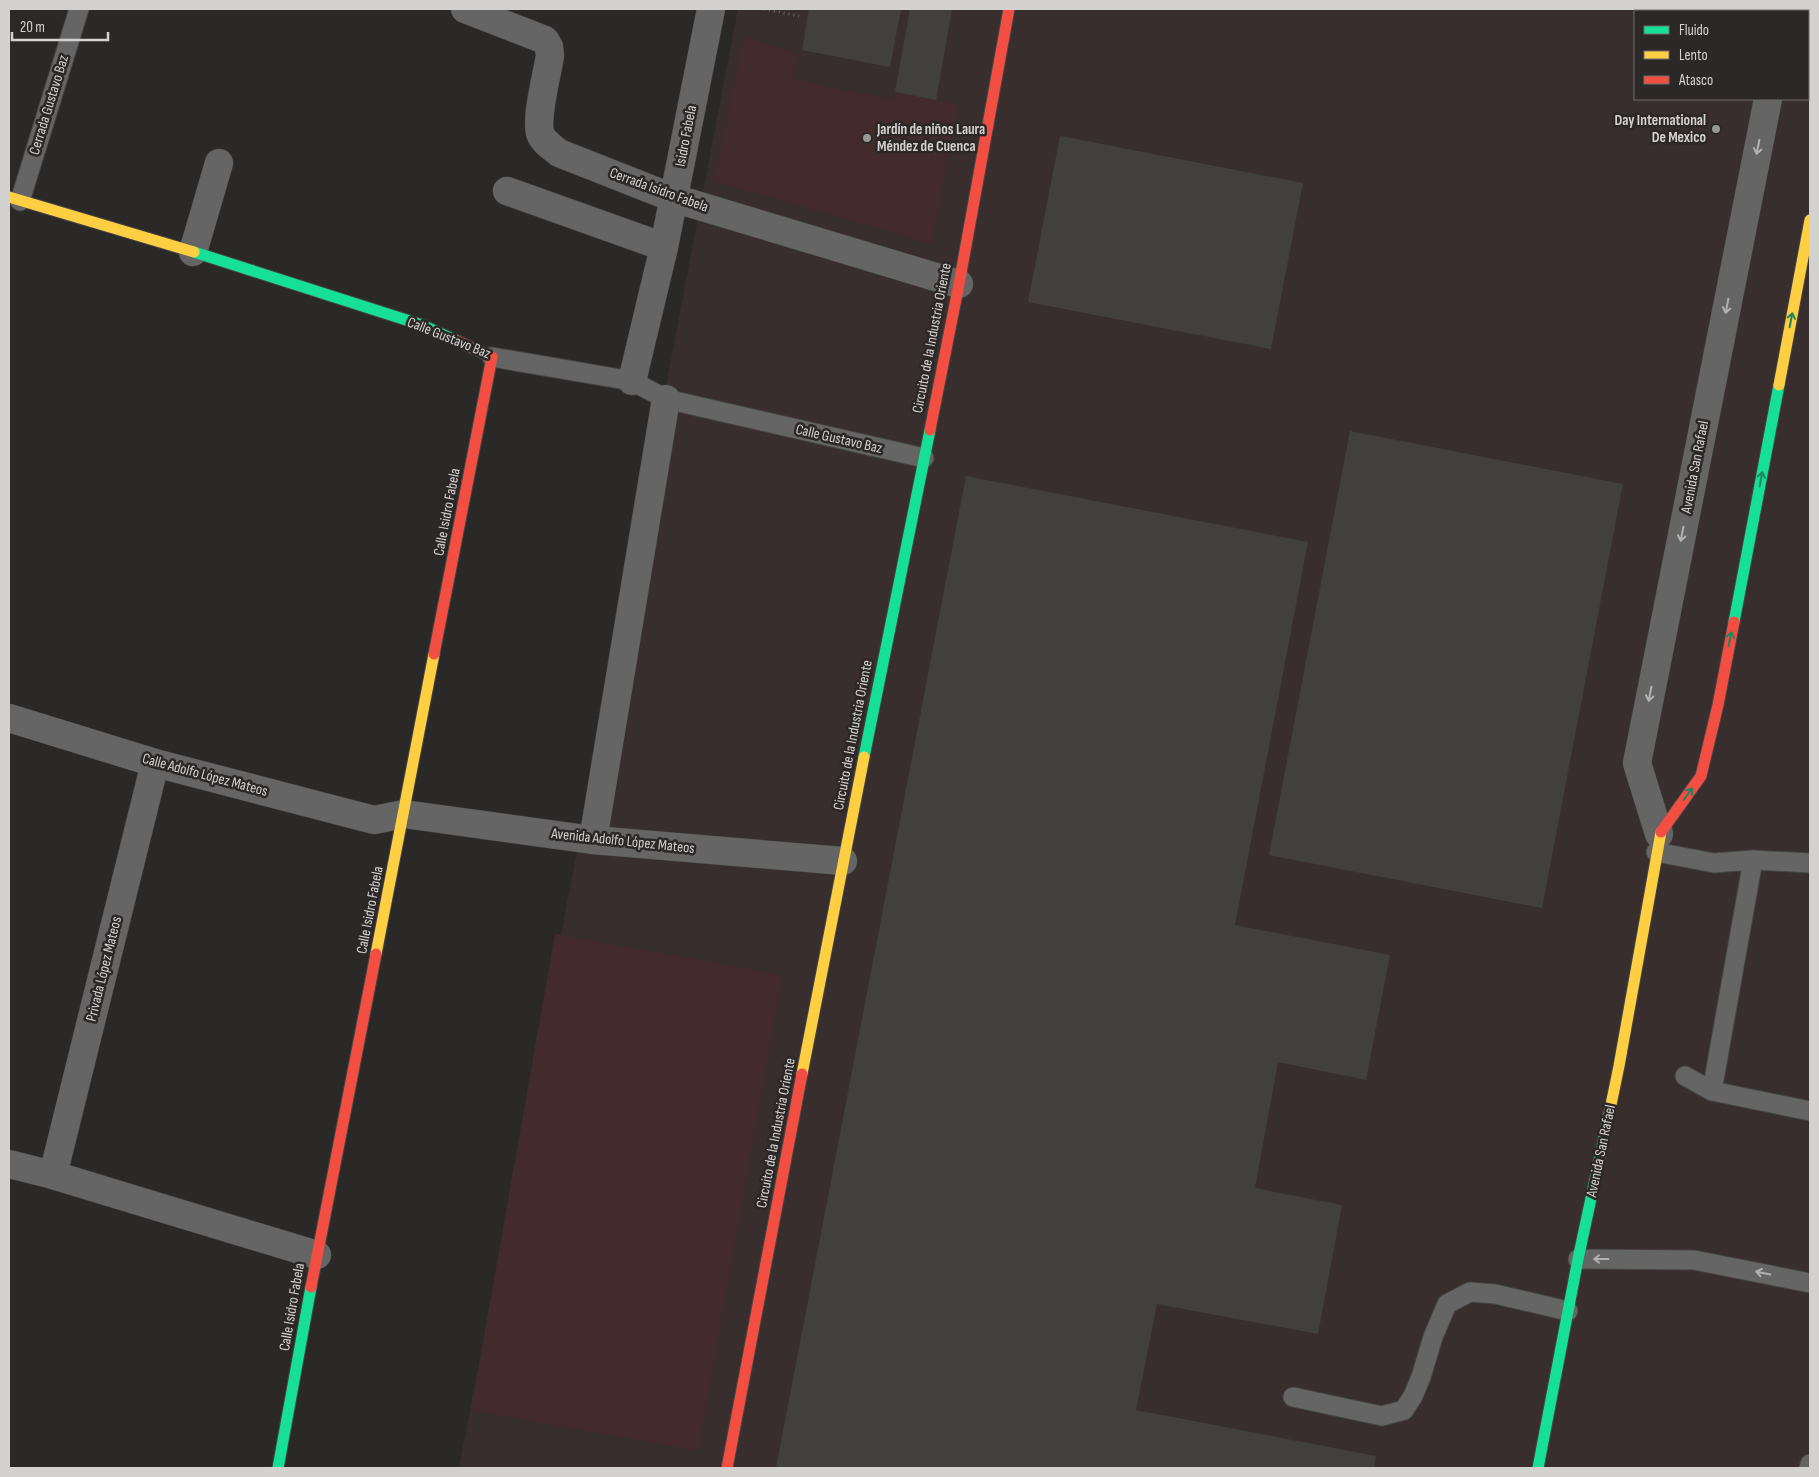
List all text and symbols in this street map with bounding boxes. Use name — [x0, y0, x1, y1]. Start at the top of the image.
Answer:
scale bar — [12, 10, 109, 42]
legend — [1634, 10, 1809, 100]
text: 20 m — [20, 18, 45, 37]
text: Fluido — [1679, 21, 1709, 40]
text: Lento — [1679, 46, 1708, 65]
street label: Cerrada Gustavo Baz — [25, 52, 73, 157]
text: Atasco — [1678, 71, 1713, 90]
street label: Isidro Fabela — [671, 103, 701, 168]
place label: Day International De Mexico — [1614, 111, 1706, 147]
place label: Jardín de niños Laura Méndez de Cuenca — [876, 120, 985, 156]
marker: Day International De Mexico — [1710, 123, 1722, 135]
marker: Jardín de niños Laura Méndez de Cuenca — [861, 132, 873, 144]
one-way arrow — [1753, 138, 1763, 154]
street label: Cerrada Isidro Fabela — [607, 163, 711, 217]
street label: Circuito de la Industria Oriente — [908, 261, 956, 415]
one-way arrow — [1722, 298, 1731, 314]
one-way arrow — [1787, 312, 1797, 328]
street label: Calle Gustavo Baz — [405, 313, 494, 364]
street label: Avenida San Rafael — [1677, 419, 1713, 516]
street label: Calle Gustavo Baz — [794, 420, 885, 458]
street label: Calle Isidro Fabela — [429, 466, 465, 557]
one-way arrow — [1756, 472, 1766, 488]
one-way arrow — [1677, 526, 1686, 542]
one-way arrow — [1726, 631, 1736, 647]
street label: Circuito de la Industria Oriente — [829, 658, 877, 812]
one-way arrow — [1645, 685, 1655, 701]
street label: Calle Adolfo López Mateos — [140, 749, 270, 801]
one-way arrow — [1683, 787, 1693, 801]
street label: Avenida Adolfo López Mateos — [549, 824, 696, 858]
street label: Calle Isidro Fabela — [352, 864, 388, 955]
street label: Privada López Mateos — [82, 914, 126, 1024]
street label: Circuito de la Industria Oriente — [752, 1056, 800, 1210]
street label: Avenida San Rafael — [1582, 1103, 1620, 1200]
one-way arrow — [1594, 1254, 1610, 1264]
street label: Calle Isidro Fabela — [275, 1261, 309, 1352]
one-way arrow — [1755, 1268, 1771, 1277]

